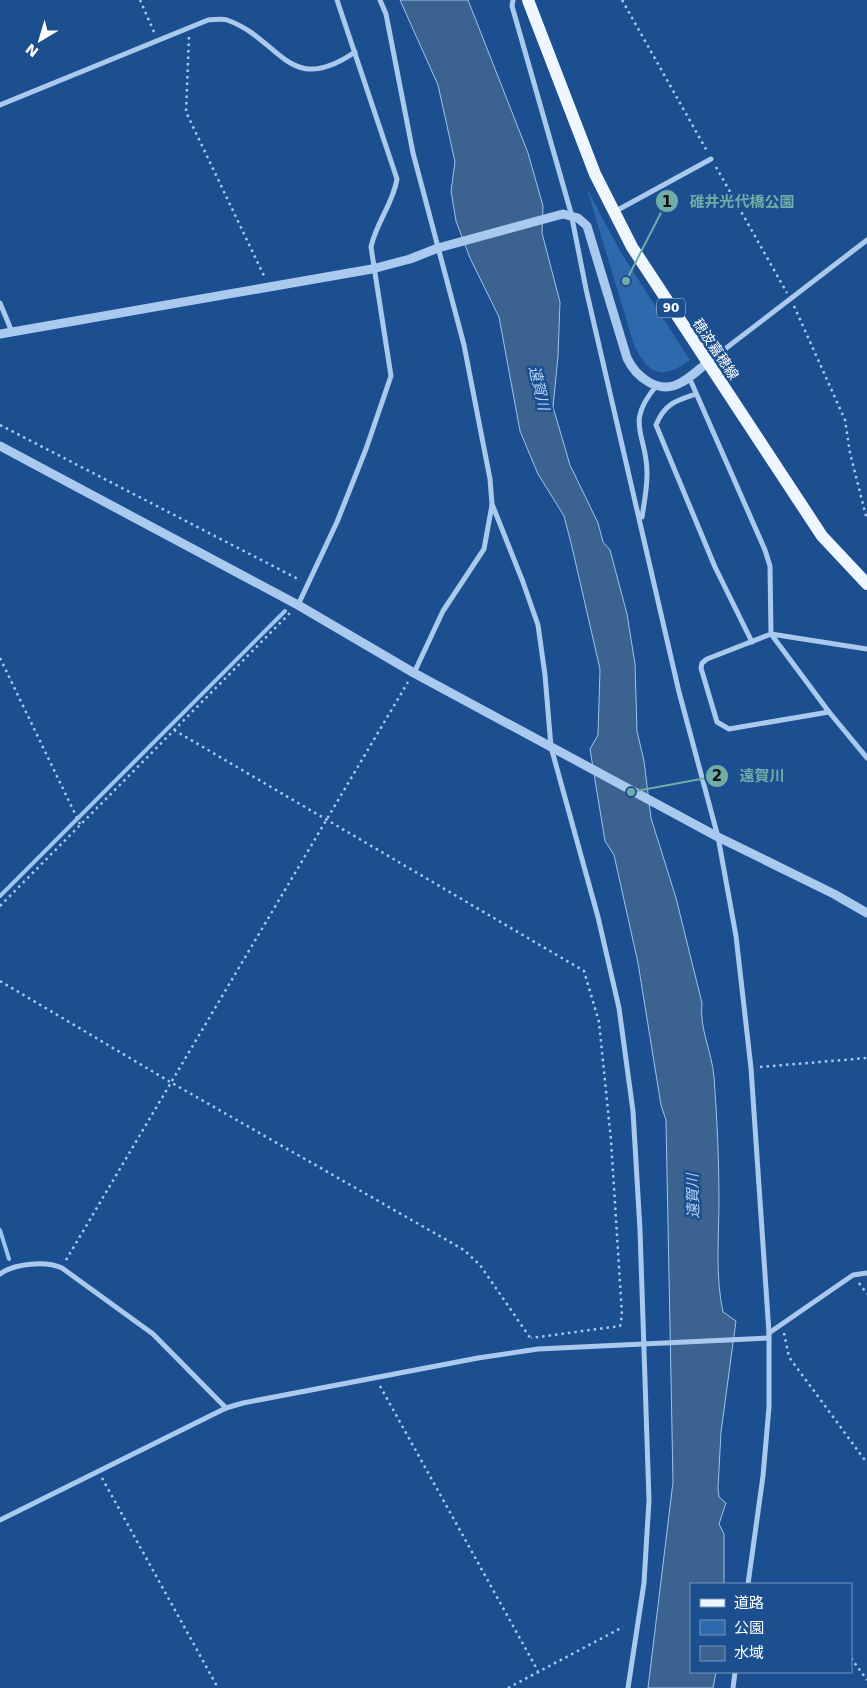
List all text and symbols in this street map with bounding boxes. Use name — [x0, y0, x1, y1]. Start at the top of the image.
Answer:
north arrow — [15, 15, 65, 65]
text: N — [22, 40, 42, 60]
callout: 碓井光代橋公園 — [654, 186, 804, 216]
text: 1 — [662, 193, 672, 211]
text: 碓井光代橋公園 — [689, 193, 795, 211]
road number: 90 — [657, 298, 685, 318]
street label: 穂波嘉穂線 — [690, 316, 742, 382]
water label: 遠賀川 — [525, 364, 553, 414]
callout: 遠賀川 — [704, 761, 794, 791]
text: 2 — [712, 767, 722, 785]
text: 遠賀川 — [739, 767, 785, 785]
water label: 遠賀川 — [684, 1171, 702, 1219]
legend — [690, 1583, 852, 1673]
text: 道路 — [734, 1594, 764, 1612]
text: 公園 — [734, 1619, 764, 1637]
text: 水域 — [734, 1644, 764, 1662]

